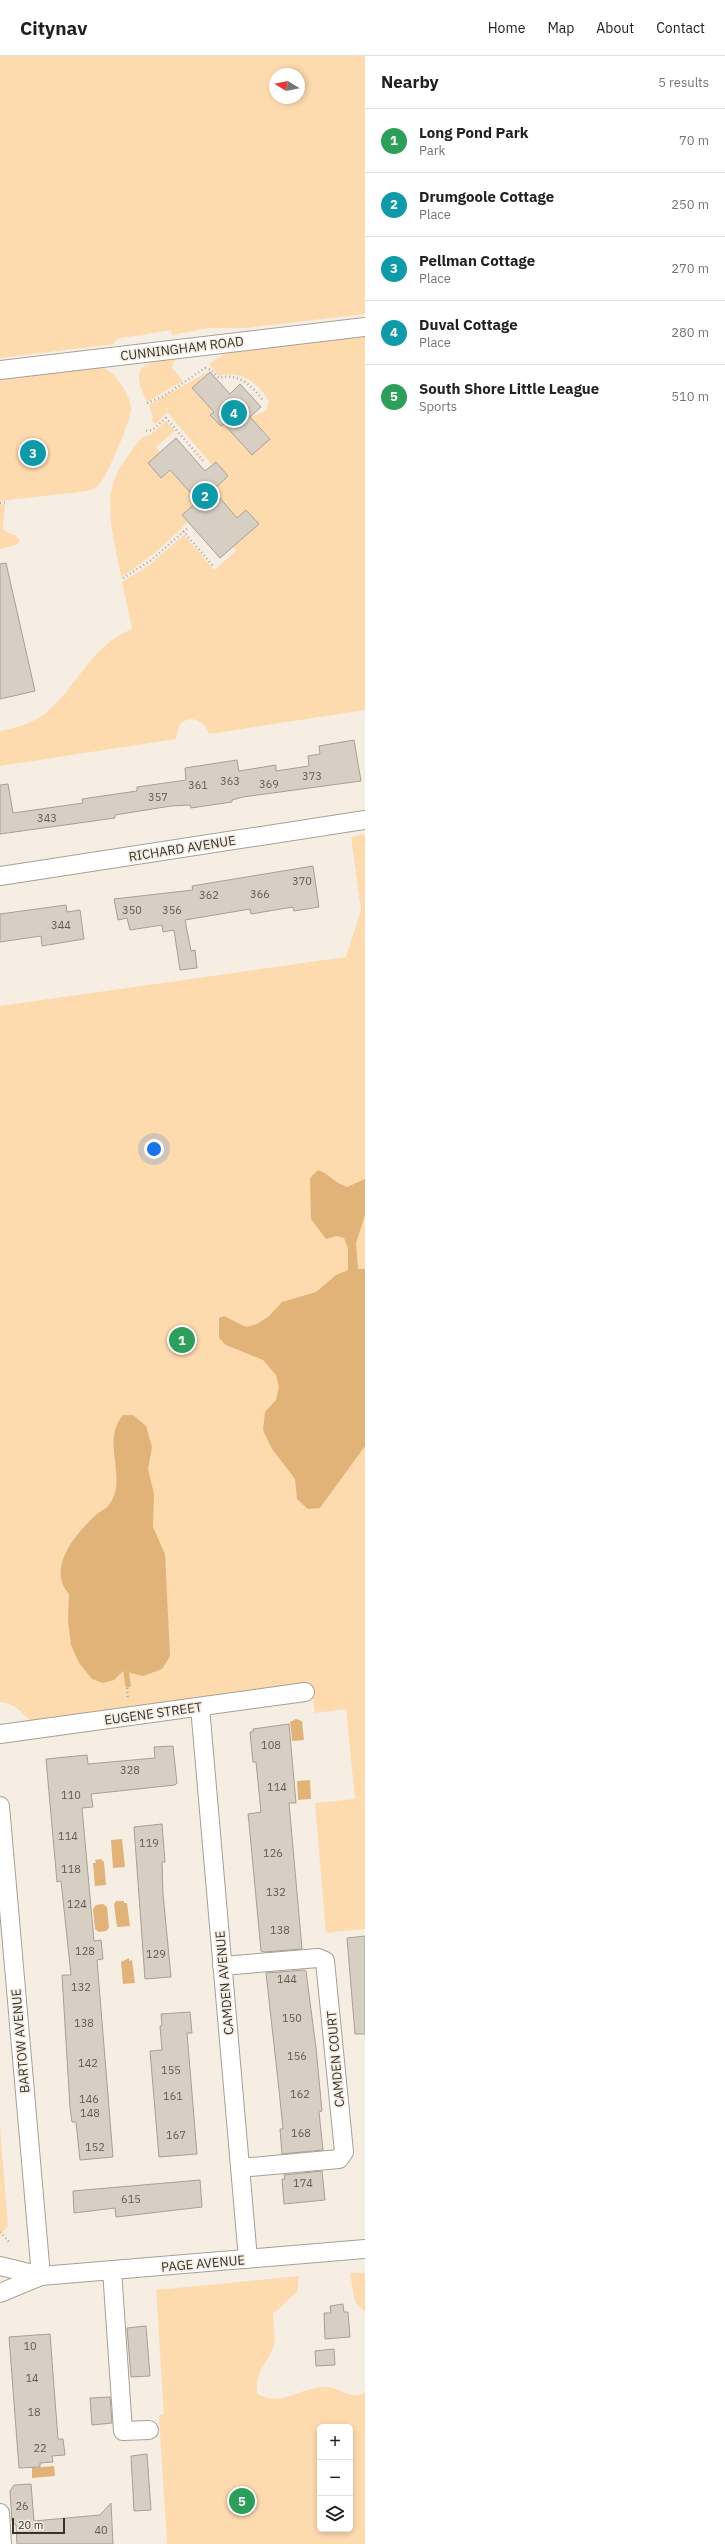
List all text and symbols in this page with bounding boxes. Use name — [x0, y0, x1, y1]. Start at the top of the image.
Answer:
text: Citynav — [20, 16, 87, 40]
text: Home — [488, 19, 525, 37]
text: Map — [547, 19, 574, 37]
text: About — [596, 19, 634, 37]
text: Contact — [656, 19, 705, 37]
north arrow — [269, 68, 305, 104]
text: Nearby — [381, 71, 439, 93]
text: 5 results — [658, 74, 709, 91]
text: Long Pond Park — [419, 123, 529, 142]
text: 1 — [390, 132, 398, 149]
text: 70 m — [679, 132, 709, 149]
text: Park — [419, 142, 445, 159]
text: Drumgoole Cottage — [419, 187, 554, 206]
text: 2 — [390, 196, 398, 213]
text: 250 m — [671, 196, 709, 213]
text: Place — [419, 206, 451, 223]
text: Pellman Cottage — [419, 251, 535, 270]
text: 3 — [390, 260, 398, 277]
text: 270 m — [671, 260, 709, 277]
text: Place — [419, 270, 451, 287]
text: Duval Cottage — [419, 315, 518, 334]
text: 4 — [390, 324, 398, 341]
text: 280 m — [671, 324, 709, 341]
street label: CUNNINGHAM ROAD — [119, 332, 245, 364]
text: Place — [419, 334, 451, 351]
text: South Shore Little League — [419, 379, 599, 398]
text: 5 — [390, 388, 398, 405]
text: 510 m — [671, 388, 709, 405]
pin: 4 — [221, 398, 247, 428]
text: Sports — [419, 398, 457, 415]
pin: 3 — [20, 438, 46, 468]
pin: 2 — [192, 481, 218, 511]
house number: 373 — [302, 769, 322, 783]
house number: 363 — [220, 774, 240, 788]
house number: 369 — [259, 777, 279, 791]
house number: 361 — [188, 778, 208, 792]
house number: 357 — [148, 790, 168, 804]
house number: 343 — [37, 811, 57, 825]
street label: RICHARD AVENUE — [127, 832, 237, 865]
house number: 370 — [292, 874, 312, 888]
house number: 366 — [250, 887, 270, 901]
house number: 362 — [199, 888, 219, 902]
house number: 350 — [122, 903, 142, 917]
house number: 356 — [162, 903, 182, 917]
house number: 344 — [51, 918, 71, 932]
your location — [144, 1139, 164, 1159]
pin: 1 — [169, 1325, 195, 1355]
street label: EUGENE STREET — [103, 1698, 204, 1729]
house number: 108 — [261, 1738, 281, 1752]
house number: 328 — [120, 1763, 140, 1777]
house number: 114 — [267, 1780, 287, 1794]
house number: 110 — [61, 1788, 81, 1802]
house number: 114 — [58, 1829, 78, 1843]
house number: 119 — [139, 1836, 159, 1850]
house number: 126 — [263, 1846, 283, 1860]
house number: 118 — [61, 1862, 81, 1876]
house number: 132 — [266, 1885, 286, 1899]
house number: 124 — [67, 1897, 87, 1911]
house number: 138 — [270, 1923, 290, 1937]
street label: CAMDEN AVENUE — [211, 1930, 238, 2036]
house number: 128 — [75, 1944, 95, 1958]
house number: 129 — [146, 1947, 166, 1961]
house number: 144 — [277, 1972, 297, 1986]
house number: 132 — [71, 1980, 91, 1994]
street label: BARTOW AVENUE — [7, 1988, 34, 2094]
street label: CAMDEN COURT — [323, 2009, 348, 2108]
house number: 150 — [282, 2011, 302, 2025]
house number: 138 — [74, 2016, 94, 2030]
house number: 156 — [287, 2049, 307, 2063]
house number: 142 — [78, 2056, 98, 2070]
house number: 155 — [161, 2063, 181, 2077]
house number: 162 — [290, 2087, 310, 2101]
house number: 161 — [163, 2089, 183, 2103]
house number: 146 — [79, 2092, 99, 2106]
house number: 148 — [80, 2106, 100, 2120]
house number: 168 — [291, 2126, 311, 2140]
house number: 167 — [166, 2128, 186, 2142]
house number: 152 — [85, 2140, 105, 2154]
house number: 174 — [293, 2176, 313, 2190]
house number: 615 — [121, 2192, 141, 2206]
street label: PAGE AVENUE — [160, 2251, 246, 2276]
house number: 10 — [23, 2339, 37, 2353]
house number: 14 — [25, 2371, 39, 2385]
house number: 18 — [27, 2405, 41, 2419]
map controls — [317, 2424, 353, 2532]
button: + — [317, 2424, 353, 2460]
house number: 22 — [33, 2441, 47, 2455]
button: − — [317, 2460, 353, 2496]
pin: 5 — [229, 2486, 255, 2516]
button: layers — [317, 2496, 353, 2532]
house number: 26 — [15, 2499, 29, 2513]
scale bar — [12, 2516, 65, 2535]
text: 20 m — [18, 2518, 43, 2532]
house number: 40 — [94, 2523, 108, 2537]

